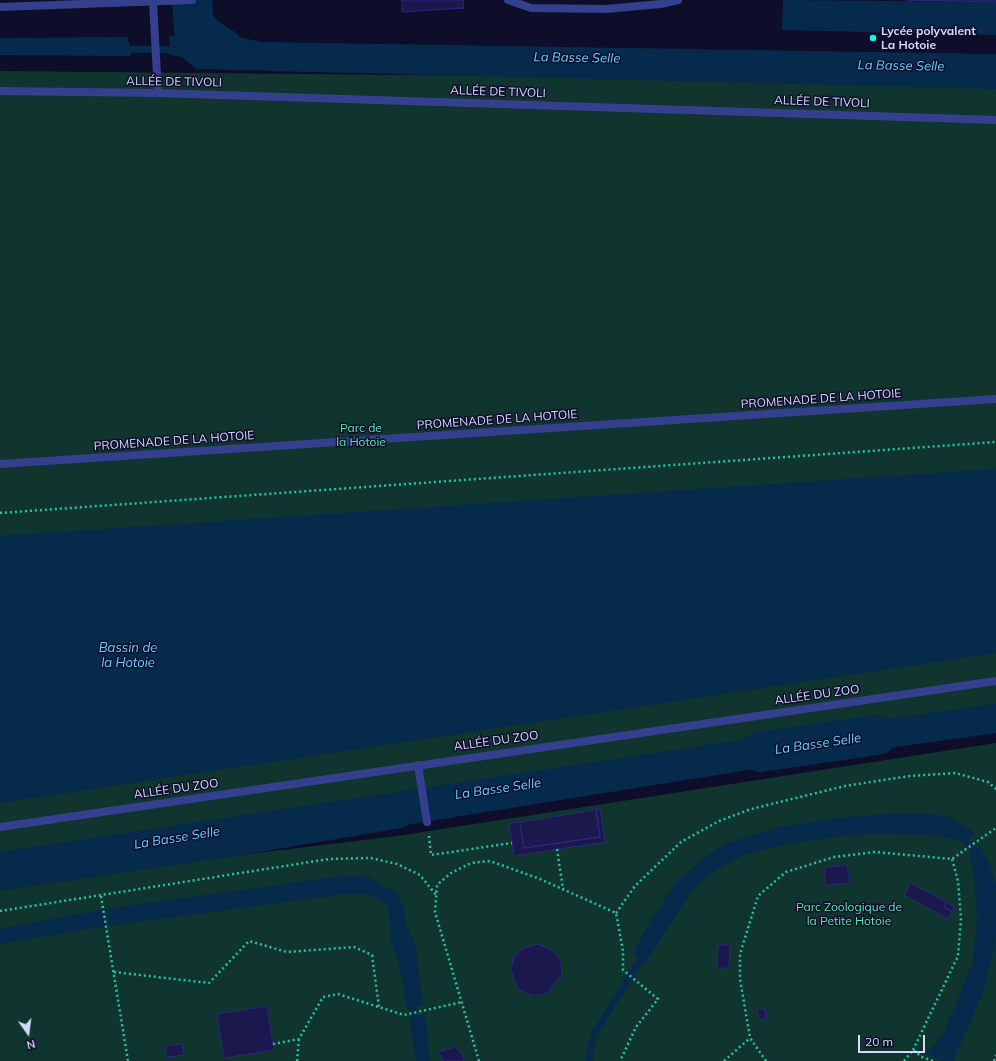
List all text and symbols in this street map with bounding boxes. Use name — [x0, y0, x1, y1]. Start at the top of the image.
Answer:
place label: Lycée polyvalent La Hotoie — [881, 24, 976, 52]
marker: Lycée polyvalent La Hotoie — [868, 33, 878, 43]
water label: La Basse Selle — [534, 49, 620, 67]
water label: La Basse Selle — [858, 57, 944, 75]
street label: ALLÉE DE TIVOLI — [126, 74, 222, 90]
street label: ALLÉE DE TIVOLI — [450, 83, 546, 101]
street label: ALLÉE DE TIVOLI — [774, 93, 870, 111]
street label: PROMENADE DE LA HOTOIE — [740, 386, 902, 412]
street label: PROMENADE DE LA HOTOIE — [416, 407, 578, 433]
park label: Parc de la Hotoie — [336, 421, 386, 449]
street label: PROMENADE DE LA HOTOIE — [93, 428, 255, 454]
water label: Bassin de la Hotoie — [99, 640, 157, 671]
street label: ALLÉE DU ZOO — [774, 682, 860, 708]
street label: ALLÉE DU ZOO — [453, 728, 539, 754]
water label: La Basse Selle — [774, 730, 862, 758]
water label: La Basse Selle — [454, 775, 542, 803]
street label: ALLÉE DU ZOO — [133, 776, 219, 802]
water label: La Basse Selle — [133, 824, 221, 852]
park label: Parc Zoologique de la Petite Hotoie — [796, 900, 902, 928]
north arrow — [8, 1013, 48, 1053]
scale bar — [860, 1027, 927, 1053]
text: 20 m — [865, 1034, 893, 1049]
text: N — [25, 1037, 37, 1052]

